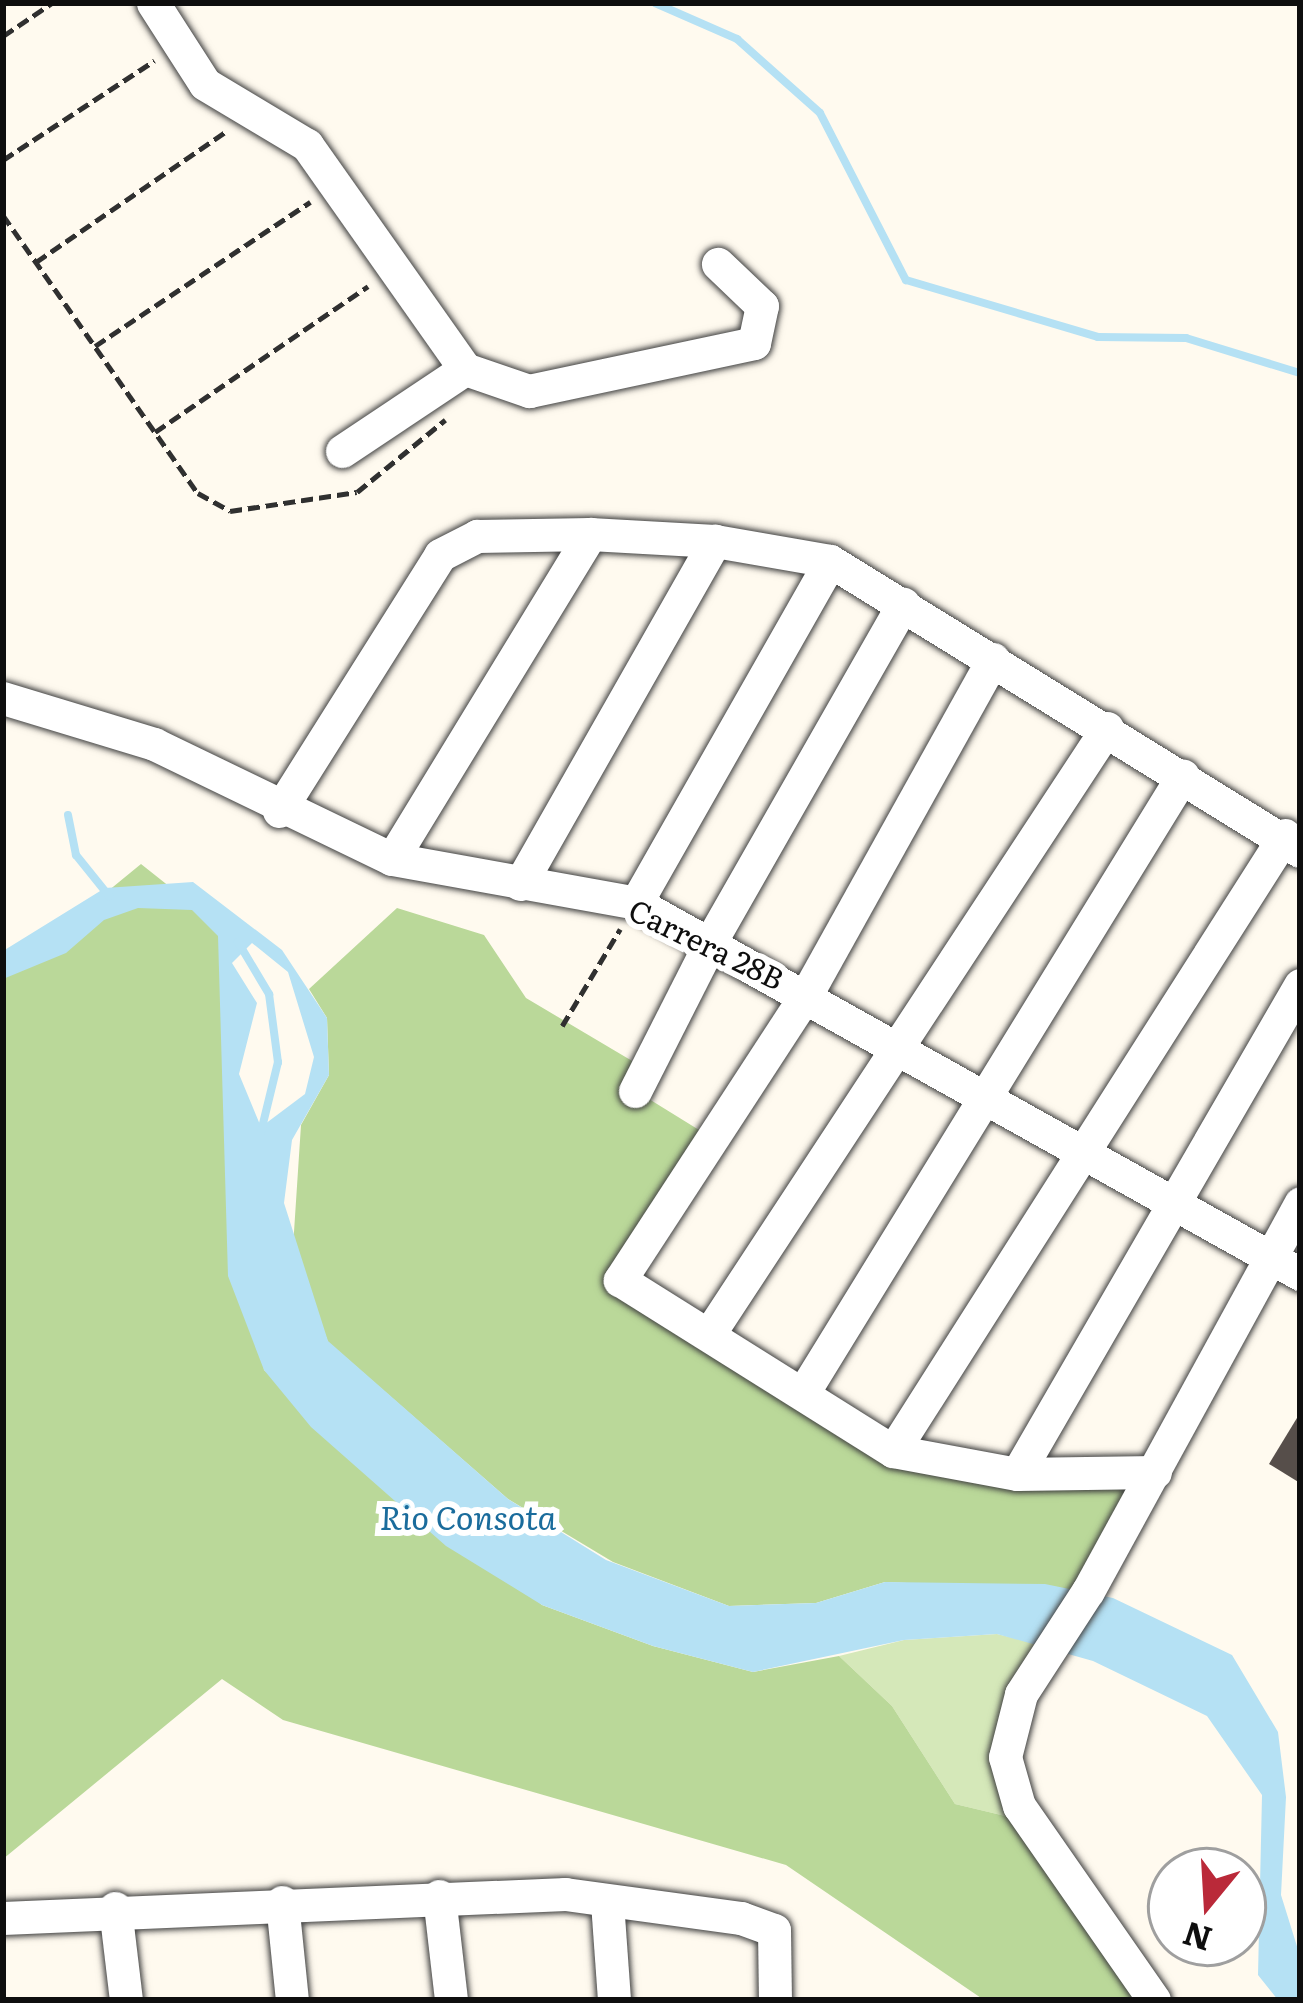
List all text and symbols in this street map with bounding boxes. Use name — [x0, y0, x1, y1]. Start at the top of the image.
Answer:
street label: Carrera 28B — [624, 890, 790, 996]
water label: Rio Consota — [380, 1496, 556, 1536]
north arrow — [1147, 1847, 1267, 1967]
text: N — [1176, 1911, 1217, 1966]

